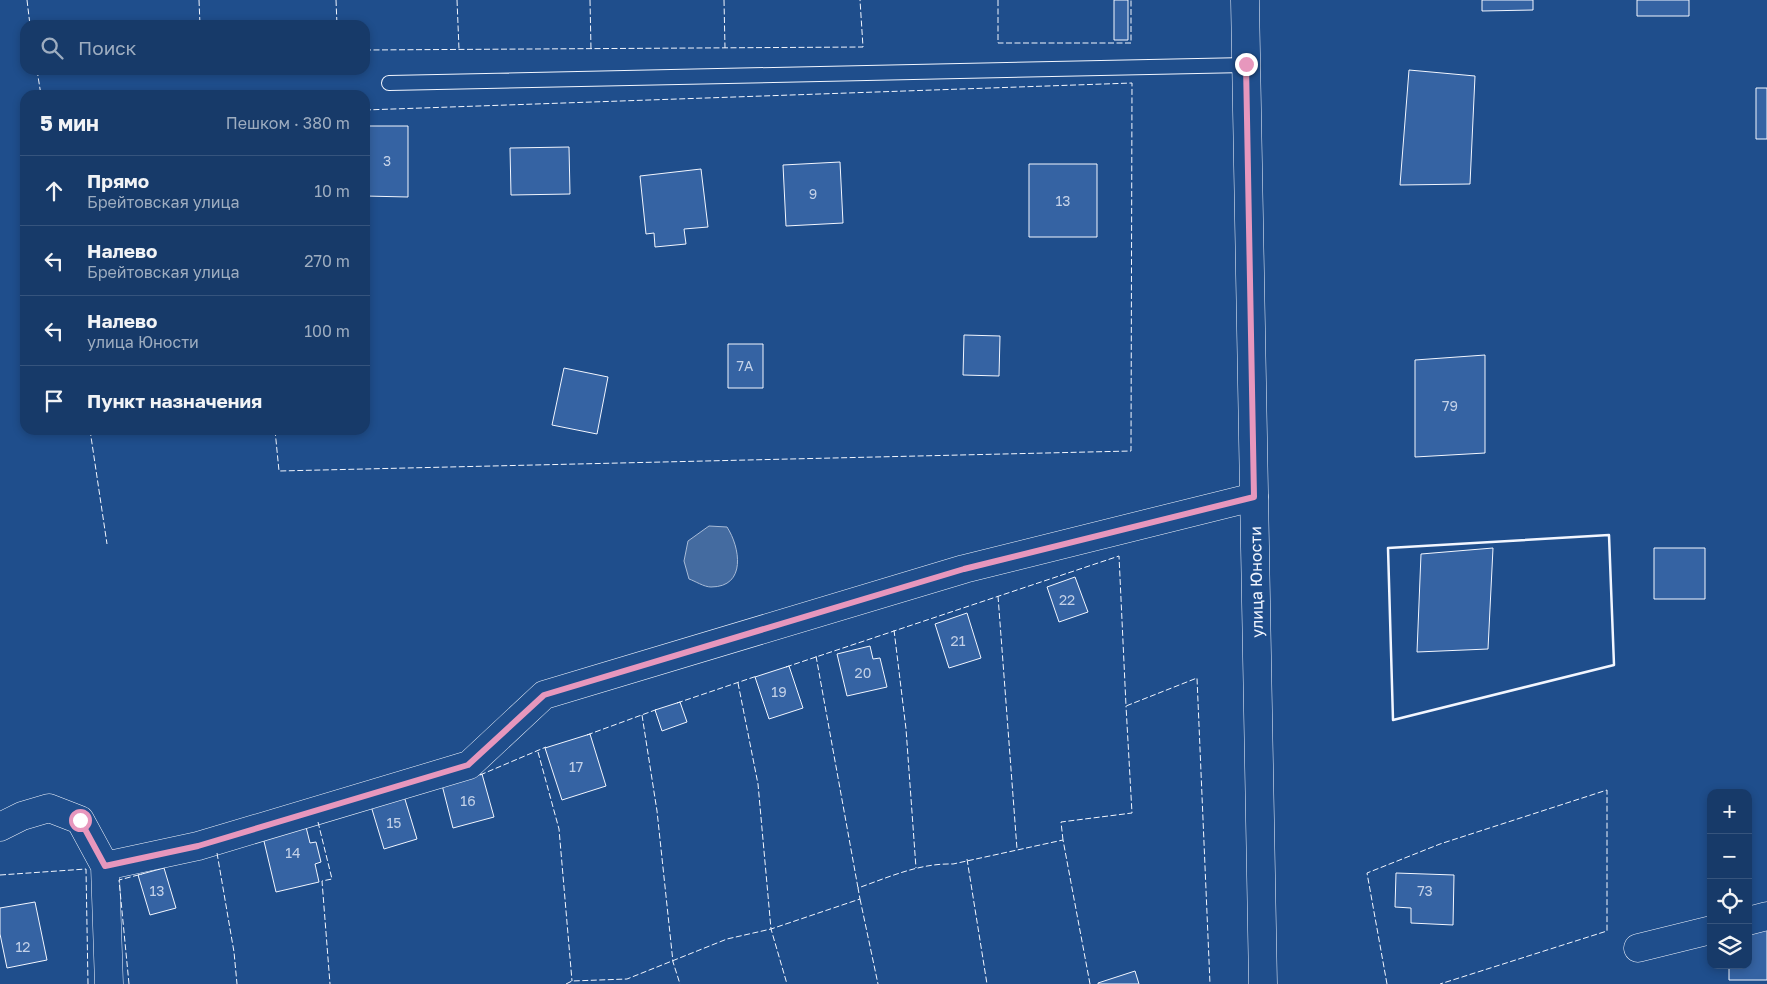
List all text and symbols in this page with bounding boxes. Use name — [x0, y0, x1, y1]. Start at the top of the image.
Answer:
search box — [20, 20, 370, 75]
icon: search — [38, 34, 66, 62]
text: Поиск — [78, 36, 137, 59]
route end — [1235, 53, 1258, 76]
text: 5 мин — [40, 110, 99, 136]
text: Пешком · 380 m — [226, 113, 350, 133]
house number: 3 — [383, 152, 391, 169]
text: Прямо — [87, 169, 149, 192]
icon: ahead — [40, 177, 68, 205]
text: 10 m — [314, 181, 350, 201]
house number: 9 — [809, 185, 817, 202]
text: Брейтовская улица — [87, 192, 240, 212]
house number: 13 — [1056, 192, 1070, 209]
text: Налево — [87, 239, 157, 262]
icon: left — [40, 247, 68, 275]
text: 270 m — [304, 251, 350, 271]
text: Брейтовская улица — [87, 262, 240, 282]
text: Налево — [87, 309, 157, 332]
icon: left — [40, 317, 68, 345]
text: 100 m — [304, 321, 350, 341]
text: улица Юности — [87, 332, 199, 352]
house number: 7А — [737, 357, 754, 374]
icon: arrive — [40, 387, 68, 415]
text: Пункт назначения — [87, 389, 262, 412]
house number: 79 — [1442, 397, 1458, 414]
street label: улица Юности — [1245, 526, 1267, 638]
house number: 22 — [1059, 591, 1075, 608]
house number: 21 — [951, 632, 966, 649]
house number: 20 — [855, 664, 871, 681]
house number: 19 — [771, 683, 787, 700]
house number: 17 — [569, 758, 583, 775]
map controls — [1707, 789, 1752, 969]
button: + — [1707, 789, 1752, 834]
house number: 16 — [460, 792, 476, 809]
route start — [69, 809, 92, 832]
house number: 15 — [387, 814, 401, 831]
button: − — [1707, 834, 1752, 879]
house number: 14 — [285, 844, 301, 861]
button: locate — [1707, 879, 1752, 924]
house number: 13 — [150, 882, 164, 899]
house number: 73 — [1417, 882, 1433, 899]
button: layers — [1707, 924, 1752, 969]
house number: 12 — [16, 938, 30, 955]

